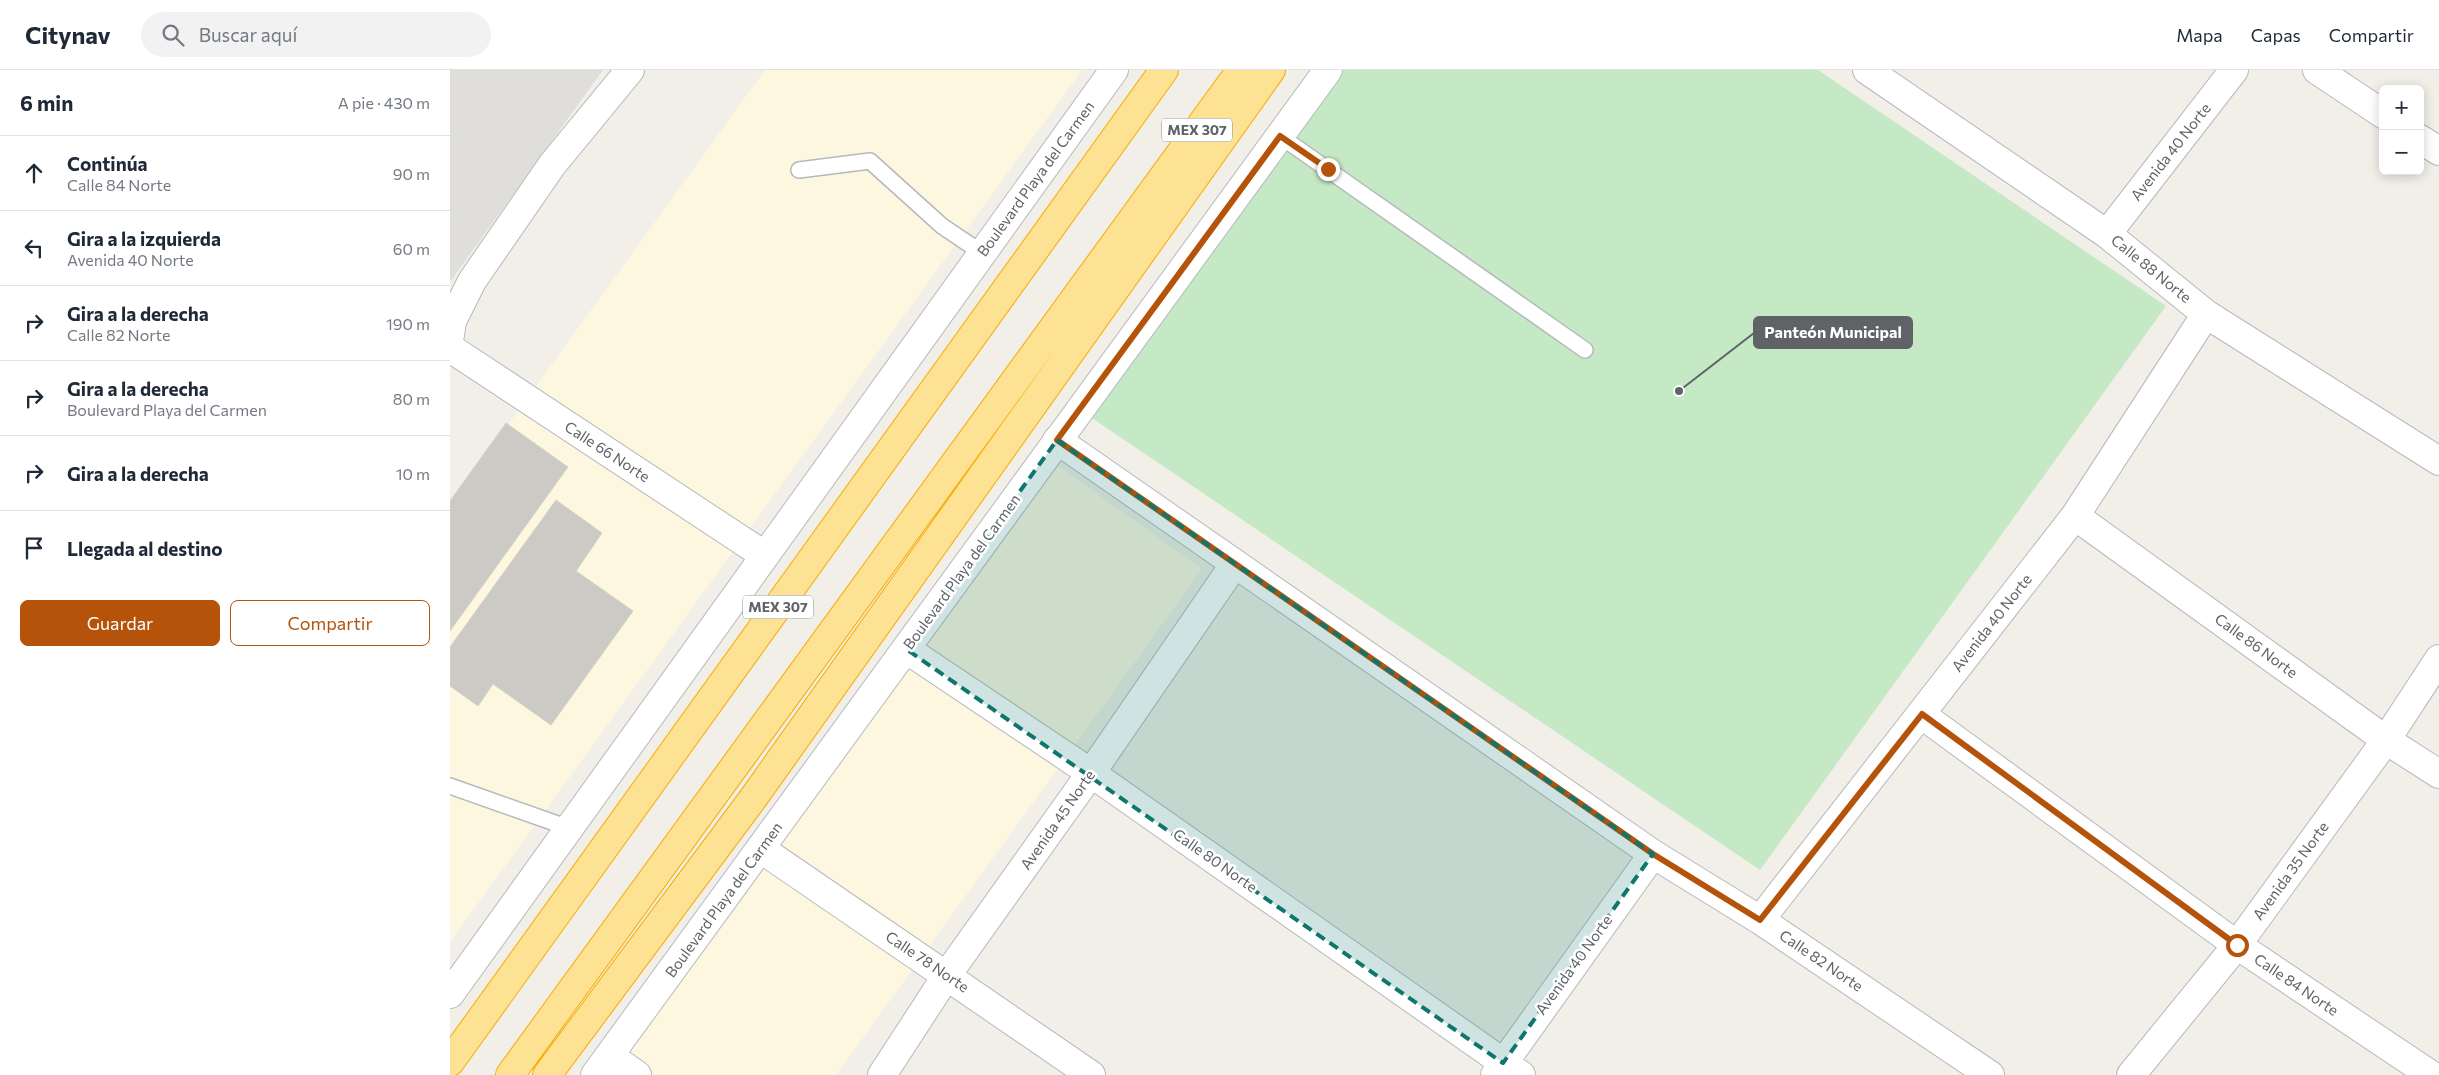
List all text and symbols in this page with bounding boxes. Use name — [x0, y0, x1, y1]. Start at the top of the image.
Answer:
search box — [141, 12, 491, 57]
text: Citynav — [25, 20, 111, 49]
icon: search — [159, 21, 187, 49]
text: Buscar aquí — [199, 23, 297, 46]
text: Mapa — [2176, 24, 2223, 46]
text: Capas — [2251, 24, 2301, 46]
text: Compartir — [2329, 24, 2414, 46]
map controls — [2379, 85, 2424, 175]
button: + — [2379, 85, 2424, 130]
text: 6 min — [20, 90, 73, 115]
text: A pie · 430 m — [338, 93, 430, 112]
street label: Boulevard Playa del Carmen — [973, 97, 1098, 260]
street label: Avenida 40 Norte — [2127, 99, 2214, 204]
road number: MEX 307 — [1162, 118, 1232, 142]
button: − — [2379, 130, 2424, 175]
text: Continúa — [67, 152, 148, 175]
route end — [1317, 158, 1340, 181]
icon: ahead — [20, 159, 48, 187]
text: 90 m — [393, 164, 430, 183]
text: Calle 84 Norte — [67, 175, 171, 194]
text: Gira a la izquierda — [67, 227, 221, 250]
street label: Calle 88 Norte — [2108, 230, 2195, 306]
icon: left — [20, 234, 48, 262]
text: 60 m — [393, 239, 430, 258]
text: Avenida 40 Norte — [67, 250, 194, 269]
text: Gira a la derecha — [67, 302, 209, 325]
icon: right — [20, 309, 48, 337]
text: 190 m — [386, 314, 430, 333]
callout: Panteón Municipal — [1754, 317, 1912, 348]
text: Panteón Municipal — [1764, 322, 1902, 341]
text: Calle 82 Norte — [67, 325, 170, 344]
text: Gira a la derecha — [67, 377, 209, 400]
icon: right — [20, 384, 48, 412]
text: 80 m — [393, 389, 430, 408]
text: Boulevard Playa del Carmen — [67, 400, 267, 419]
street label: Calle 66 Norte — [562, 417, 654, 485]
icon: right — [20, 459, 48, 487]
text: Gira a la derecha — [67, 462, 209, 485]
text: 10 m — [396, 464, 430, 483]
street label: Boulevard Playa del Carmen — [899, 490, 1024, 653]
icon: arrive — [20, 534, 48, 562]
text: Llegada al destino — [67, 537, 223, 560]
street label: Avenida 40 Norte — [1948, 570, 2035, 675]
road number: MEX 307 — [743, 596, 813, 618]
button: Guardar — [20, 600, 220, 646]
button: Compartir — [230, 600, 430, 646]
street label: Calle 86 Norte — [2212, 609, 2302, 681]
street label: Avenida 45 Norte — [1016, 766, 1098, 873]
street label: Boulevard Playa del Carmen — [661, 818, 786, 981]
street label: Avenida 35 Norte — [2248, 818, 2332, 923]
street label: Calle 80 Norte — [1170, 825, 1261, 896]
street label: Avenida 40 Norte — [1531, 911, 1615, 1018]
street label: Calle 82 Norte — [1776, 926, 1867, 995]
street label: Calle 78 Norte — [882, 927, 973, 996]
route start — [2226, 934, 2249, 957]
street label: Calle 84 Norte — [2251, 949, 2342, 1019]

